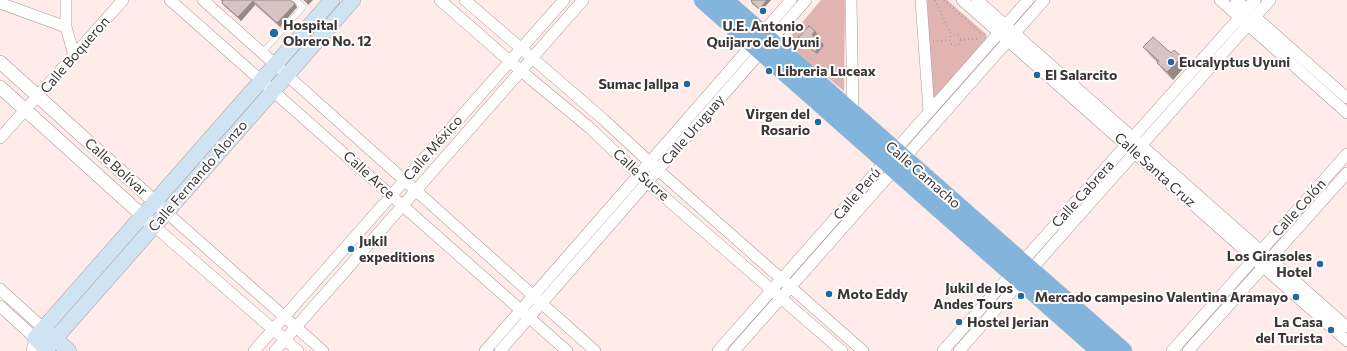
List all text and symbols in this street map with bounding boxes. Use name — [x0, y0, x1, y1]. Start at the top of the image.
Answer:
marker: U.E. Antonio Quijarro de Uyuni — [758, 6, 768, 16]
street label: Calle Boqueron — [37, 13, 113, 97]
place label: Hospital Obrero No. 12 — [283, 17, 372, 50]
place label: U.E. Antonio Quijarro de Uyuni — [706, 18, 820, 50]
marker: Hospital Obrero No. 12 — [268, 27, 280, 39]
place label: Eucalyptus Uyuni — [1179, 54, 1290, 70]
marker: Eucalyptus Uyuni — [1166, 57, 1176, 67]
place label: Libreria Luceax — [777, 63, 876, 79]
marker: Libreria Luceax — [764, 66, 774, 76]
place label: El Salarcito — [1045, 67, 1117, 83]
marker: El Salarcito — [1032, 70, 1042, 80]
place label: Sumac Jallpa — [598, 76, 679, 92]
marker: Sumac Jallpa — [682, 79, 692, 89]
street label: Calle Uruguay — [658, 91, 728, 169]
place label: Virgen del Rosario — [745, 106, 810, 138]
street label: Calle México — [400, 112, 466, 184]
street label: Calle Fernando Alonzo — [145, 117, 251, 235]
marker: Virgen del Rosario — [813, 117, 823, 127]
street label: Calle Santa Cruz — [1111, 129, 1199, 211]
street label: Calle Bolívar — [81, 134, 151, 200]
street label: Calle Camacho — [882, 138, 964, 212]
street label: Calle Sucre — [609, 145, 673, 205]
street label: Calle Arce — [340, 148, 398, 202]
street label: Calle Cabrera — [1048, 157, 1118, 231]
street label: Calle Perú — [830, 165, 884, 223]
street label: Calle Colón — [1269, 176, 1329, 240]
place label: Jukil expeditions — [359, 233, 435, 266]
marker: Jukil expeditions — [346, 244, 356, 254]
place label: Los Girasoles Hotel — [1227, 248, 1312, 280]
marker: Los Girasoles Hotel — [1315, 259, 1325, 269]
place label: Jukil de los Andes Tours — [934, 280, 1013, 312]
place label: Moto Eddy — [837, 286, 908, 302]
marker: Moto Eddy — [824, 289, 834, 299]
place label: Mercado campesino Valentina Aramayo — [1035, 289, 1288, 305]
marker: Jukil de los Andes Tours — [1016, 291, 1026, 301]
marker: Mercado campesino Valentina Aramayo — [1291, 292, 1301, 302]
place label: Hostel Jerian — [967, 314, 1049, 330]
place label: La Casa del Turista — [1255, 314, 1323, 346]
marker: Hostel Jerian — [954, 317, 964, 327]
marker: La Casa del Turista — [1326, 325, 1336, 335]

